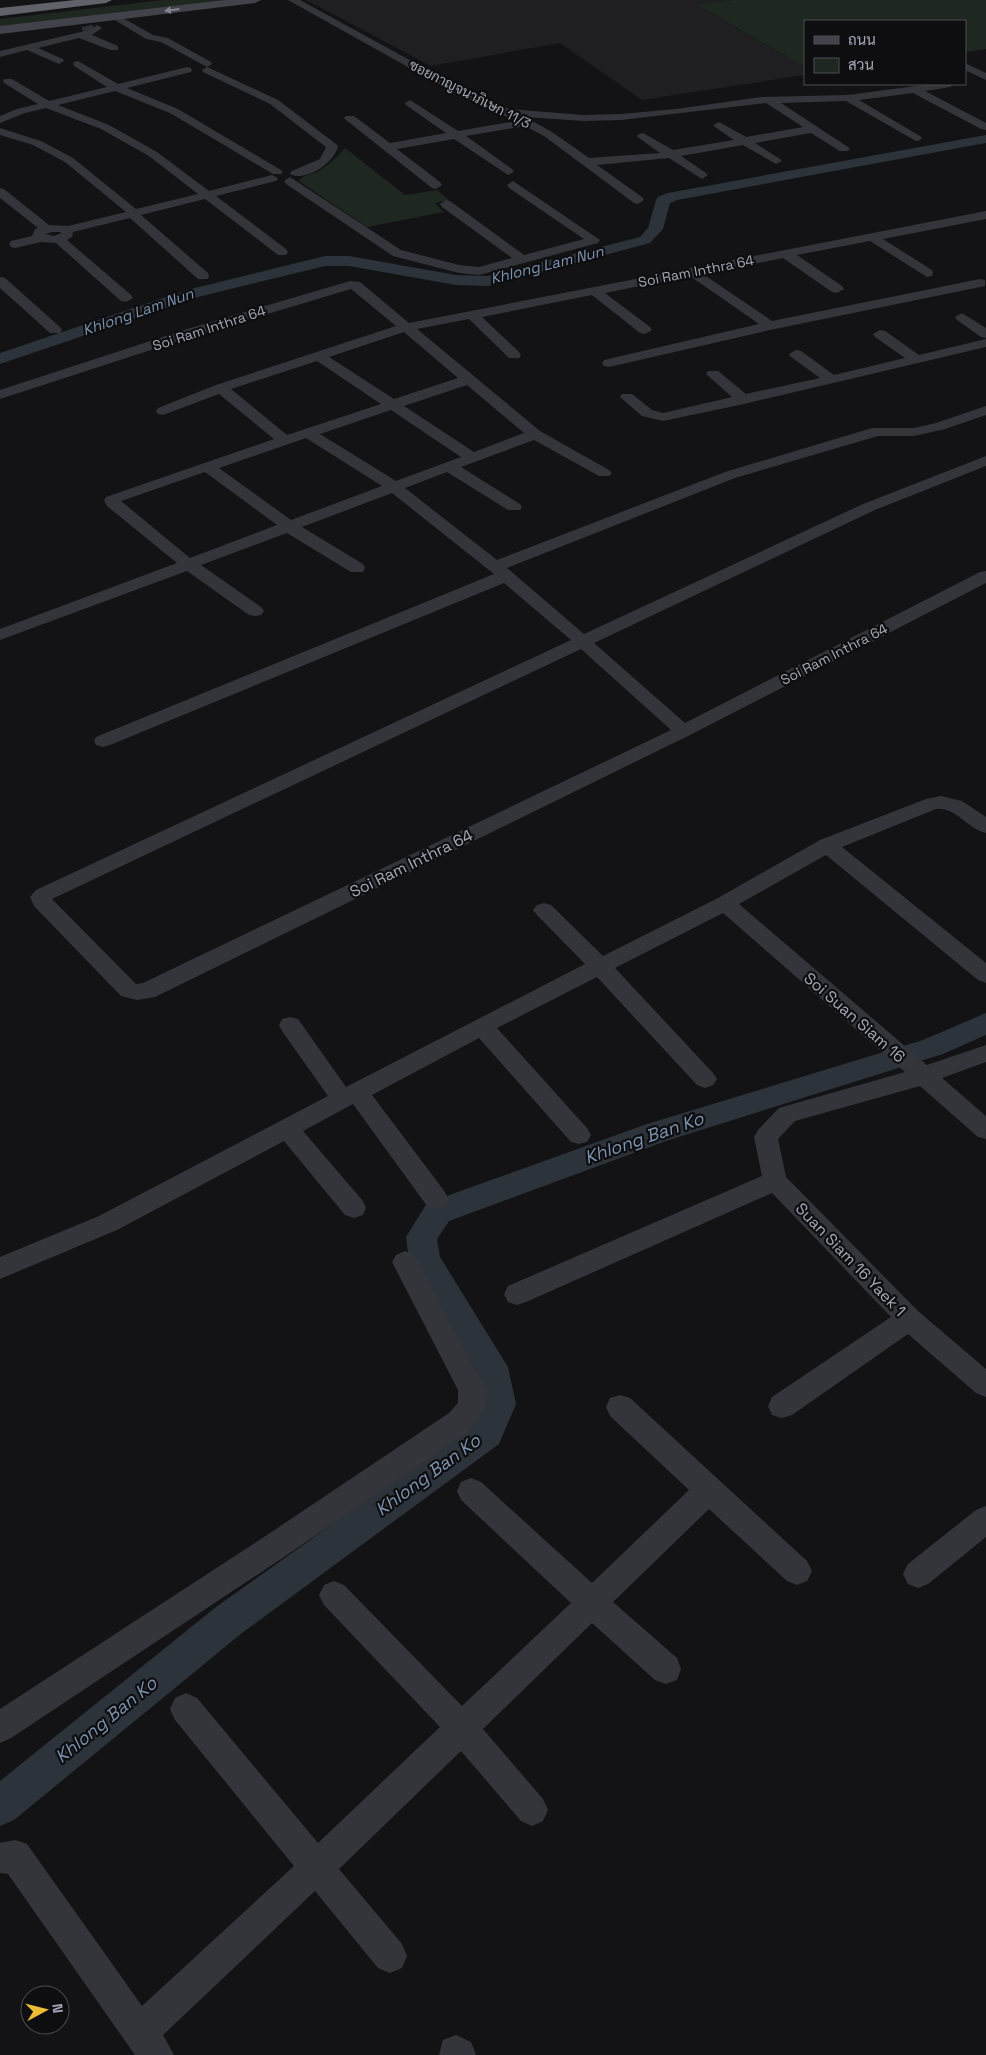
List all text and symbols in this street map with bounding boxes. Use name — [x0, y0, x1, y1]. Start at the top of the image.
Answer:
one-way arrow — [163, 6, 179, 14]
legend — [804, 20, 966, 85]
text: ถนน — [848, 30, 876, 49]
text: สวน — [848, 55, 874, 74]
street label: ซอยกาญจนาภิเษก 11/3 — [406, 56, 534, 132]
water label: Khlong Lam Nun — [488, 241, 606, 288]
street label: Soi Ram Inthra 64 — [637, 251, 756, 291]
water label: Khlong Lam Nun — [80, 283, 196, 339]
street label: Soi Ram Inthra 64 — [150, 301, 268, 355]
street label: Soi Ram Inthra 64 — [778, 619, 891, 689]
street label: Soi Ram Inthra 64 — [346, 825, 476, 902]
street label: Soi Suan Siam 16 — [800, 968, 910, 1067]
water label: Khlong Ban Ko — [581, 1106, 707, 1169]
street label: Suan Siam 16 Yaek 1 — [791, 1198, 910, 1321]
water label: Khlong Ban Ko — [371, 1428, 485, 1520]
water label: Khlong Ban Ko — [50, 1671, 162, 1768]
north arrow — [20, 1985, 70, 2035]
text: N — [48, 2003, 67, 2014]

